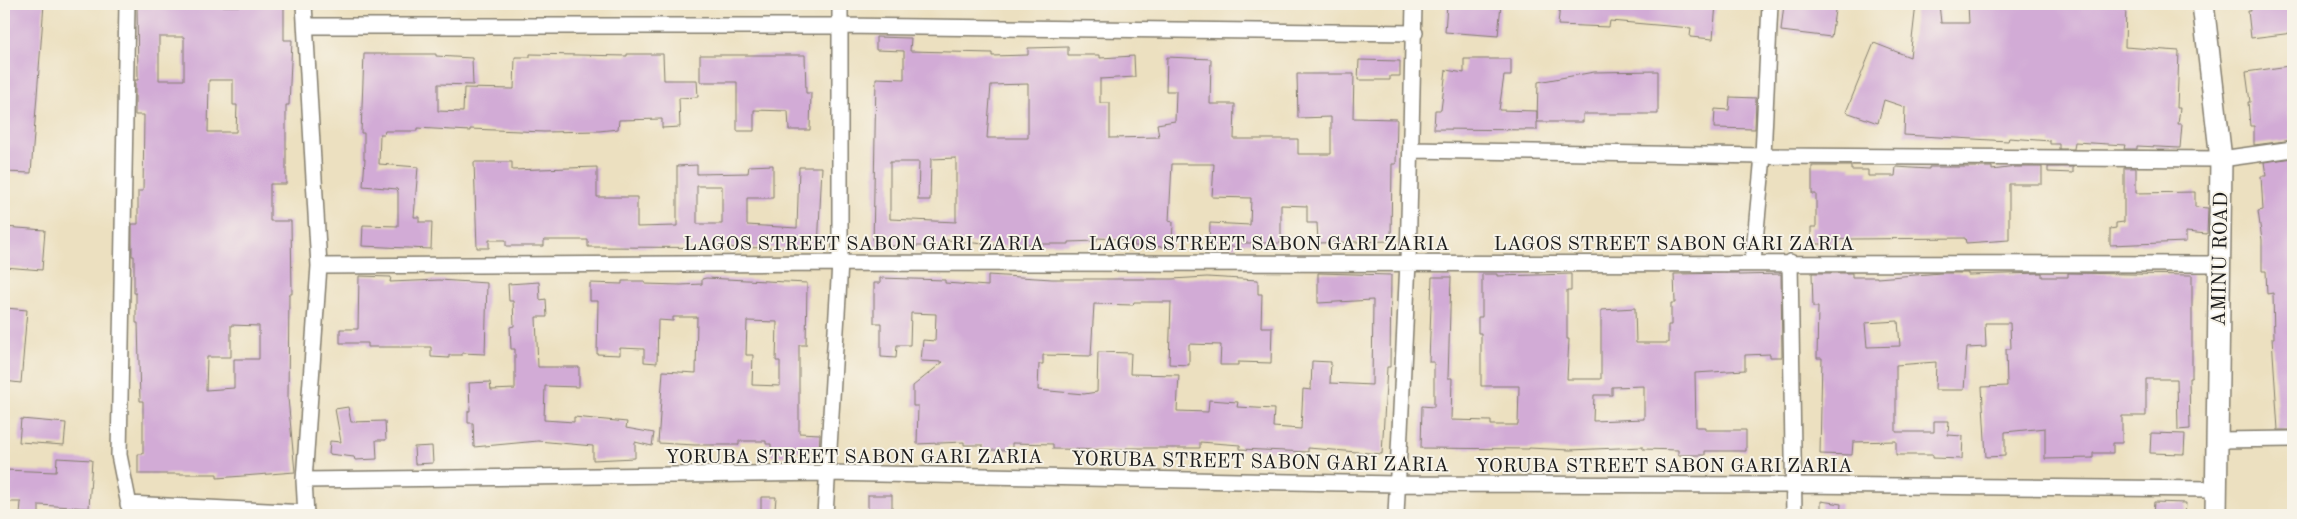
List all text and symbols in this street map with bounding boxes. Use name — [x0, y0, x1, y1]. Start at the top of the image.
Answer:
street label: AMINU ROAD — [2210, 192, 2232, 326]
street label: LAGOS STREET SABON GARI ZARIA — [683, 235, 1045, 255]
street label: LAGOS STREET SABON GARI ZARIA — [1088, 235, 1450, 255]
street label: LAGOS STREET SABON GARI ZARIA — [1493, 235, 1855, 255]
street label: YORUBA STREET SABON GARI ZARIA — [665, 448, 1043, 468]
street label: YORUBA STREET SABON GARI ZARIA — [1071, 450, 1449, 476]
street label: YORUBA STREET SABON GARI ZARIA — [1475, 457, 1853, 477]

